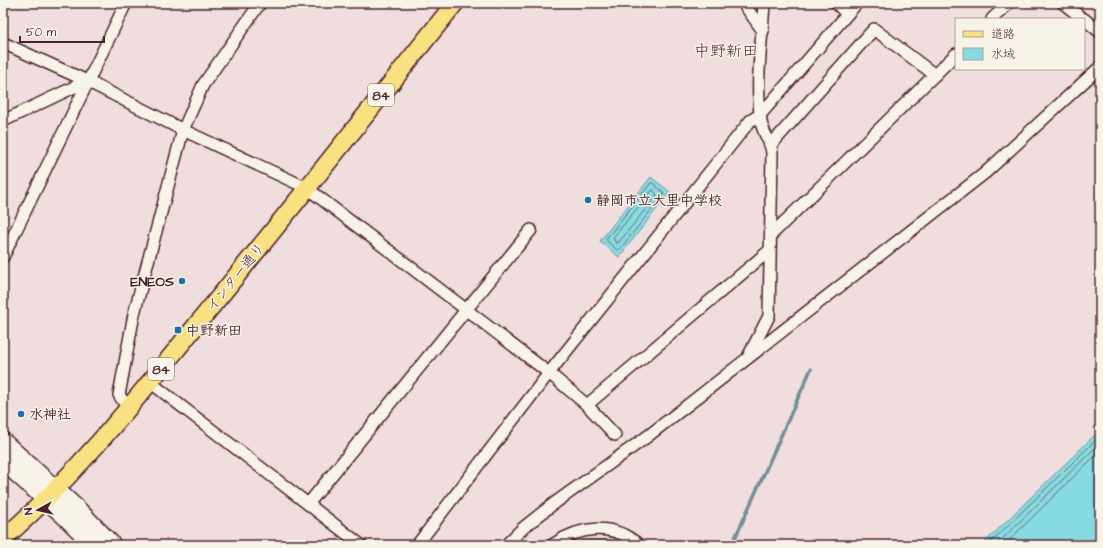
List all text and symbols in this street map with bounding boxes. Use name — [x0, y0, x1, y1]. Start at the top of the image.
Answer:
scale bar — [20, 18, 104, 44]
legend — [955, 18, 1085, 70]
text: 50 m — [26, 24, 57, 41]
text: 道路 — [991, 26, 1015, 43]
district label: 中野新田 — [694, 40, 758, 62]
text: 水域 — [991, 46, 1015, 63]
road number: 84 — [368, 84, 394, 106]
place label: 静岡市立大里中学校 — [596, 191, 722, 211]
marker: 静岡市立大里中学校 — [583, 195, 593, 205]
street label: インター通り — [202, 239, 270, 316]
place label: ENEOS — [130, 272, 174, 292]
marker: ENEOS — [177, 276, 187, 286]
place label: 中野新田 — [186, 321, 242, 341]
marker: 中野新田 — [173, 325, 183, 335]
road number: 84 — [148, 358, 174, 380]
place label: 水神社 — [29, 405, 71, 425]
marker: 水神社 — [16, 409, 26, 419]
north arrow — [18, 490, 58, 530]
text: N — [21, 507, 37, 516]

